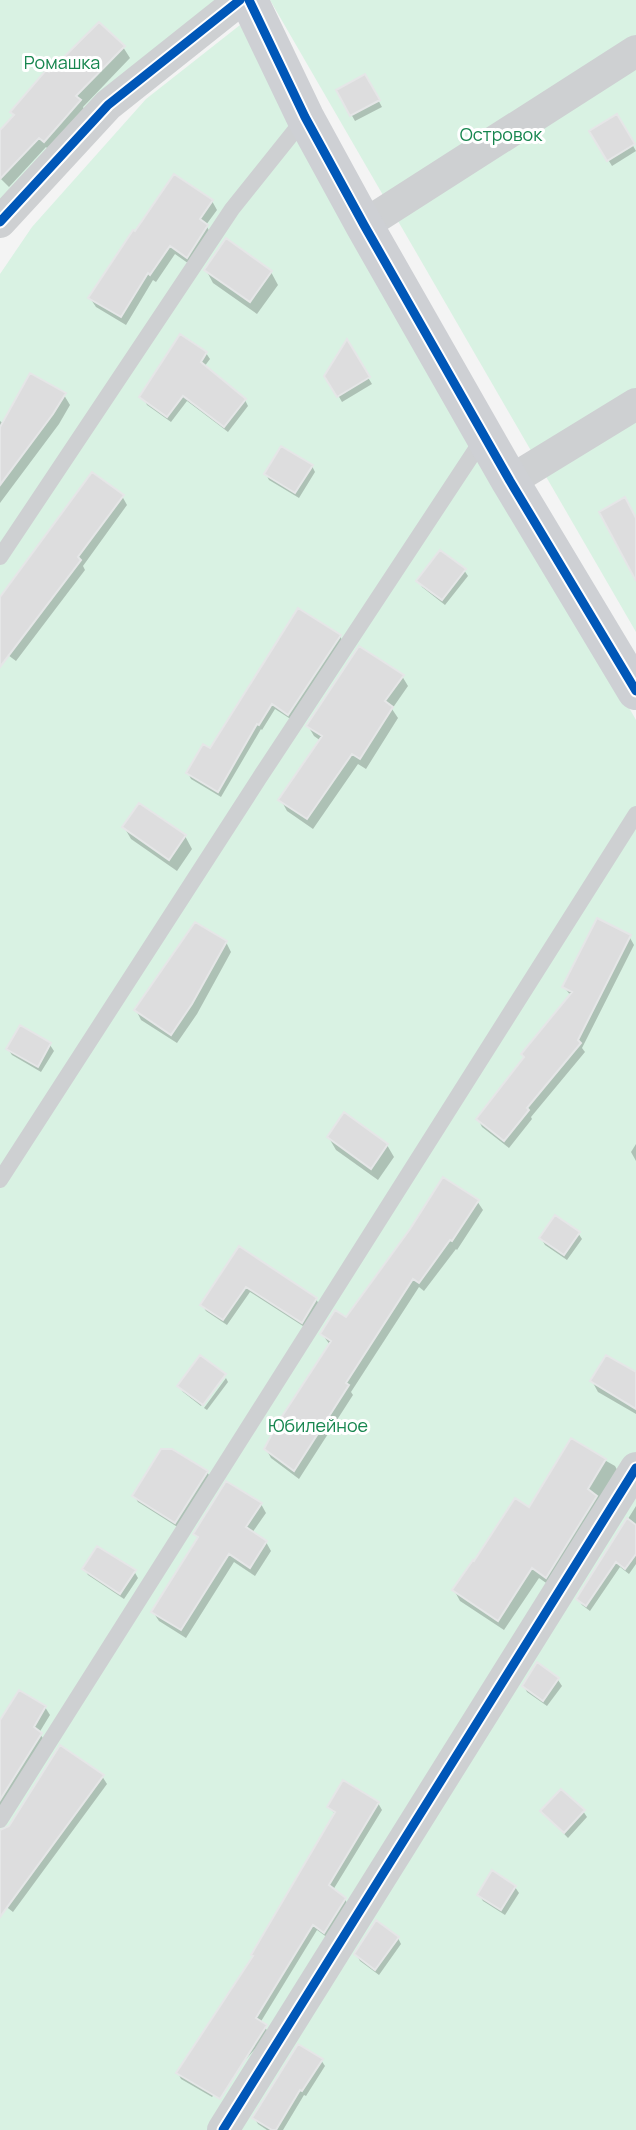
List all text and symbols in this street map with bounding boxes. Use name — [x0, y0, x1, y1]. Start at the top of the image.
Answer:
park label: Ромашка — [24, 50, 100, 74]
park label: Островок — [460, 122, 543, 146]
park label: Юбилейное — [268, 1413, 368, 1437]

